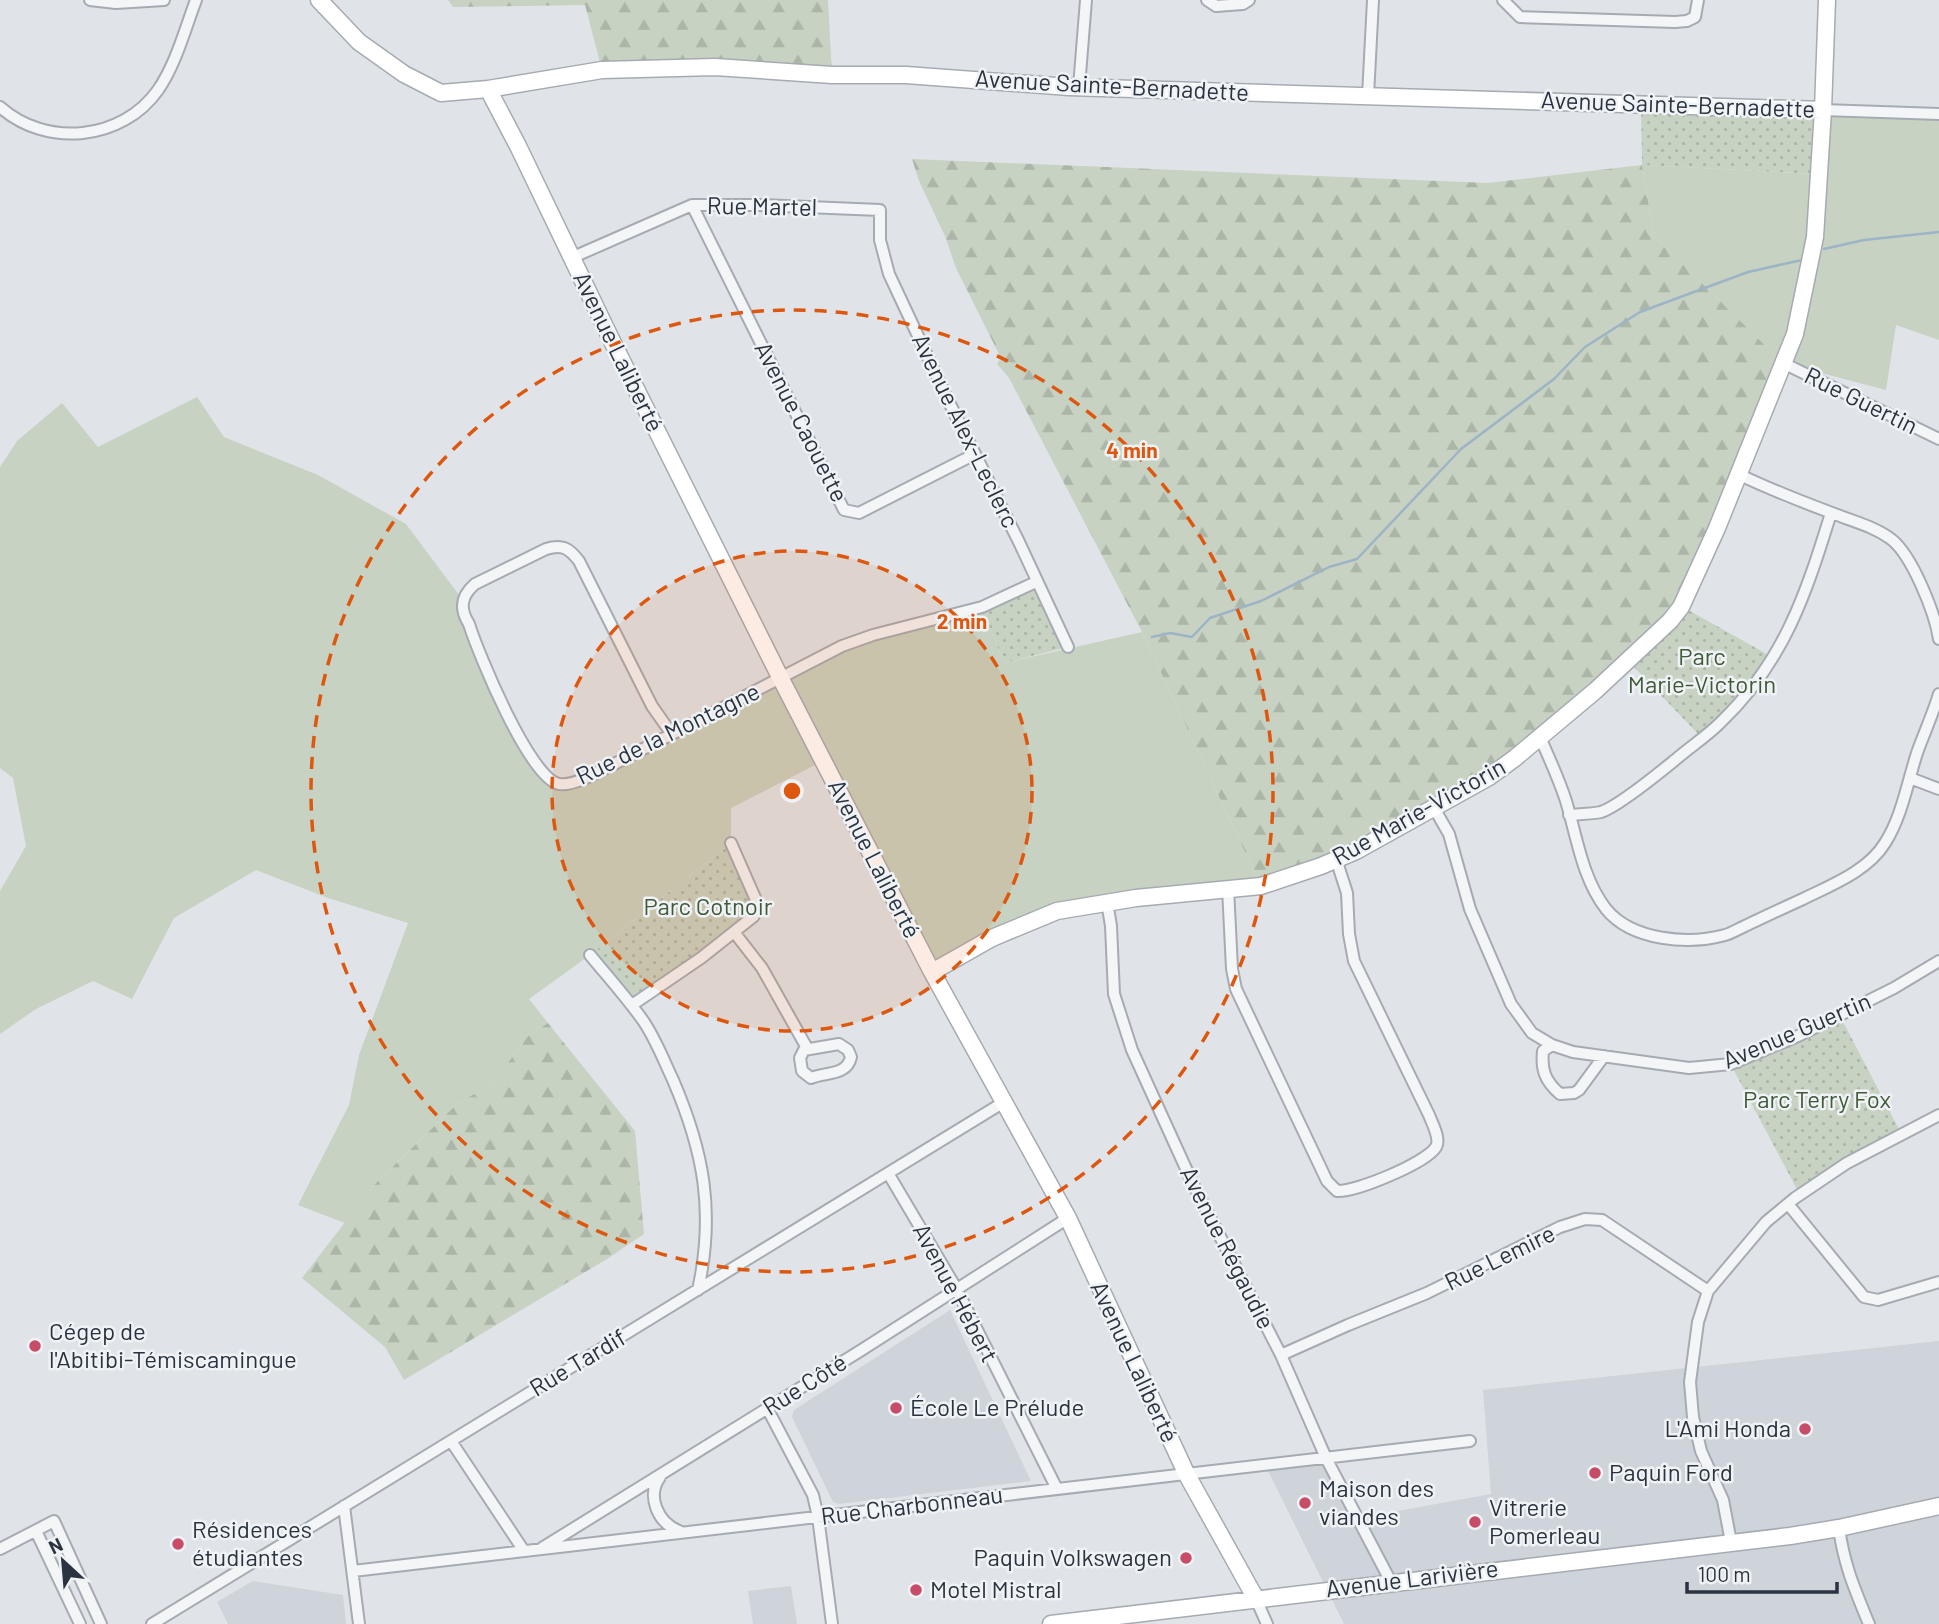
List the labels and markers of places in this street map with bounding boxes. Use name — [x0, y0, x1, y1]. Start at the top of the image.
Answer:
centre of rings — [780, 779, 804, 803]
place label: Cégep de l'Abitibi-Témiscamingue — [49, 1316, 297, 1373]
marker: Cégep de l'Abitibi-Témiscamingue — [27, 1338, 43, 1354]
place label: École Le Prélude — [910, 1392, 1084, 1421]
marker: École Le Prélude — [888, 1400, 904, 1416]
place label: L'Ami Honda — [1664, 1413, 1791, 1442]
marker: L'Ami Honda — [1797, 1421, 1813, 1437]
place label: Paquin Ford — [1609, 1457, 1733, 1486]
marker: Paquin Ford — [1587, 1465, 1603, 1481]
place label: Maison des viandes — [1319, 1473, 1434, 1530]
place label: Vitrerie Pomerleau — [1489, 1492, 1600, 1549]
marker: Maison des viandes — [1297, 1495, 1313, 1511]
place label: Résidences étudiantes — [192, 1514, 312, 1571]
marker: Vitrerie Pomerleau — [1467, 1514, 1483, 1530]
marker: Résidences étudiantes — [170, 1536, 186, 1552]
place label: Paquin Volkswagen — [973, 1542, 1172, 1571]
marker: Paquin Volkswagen — [1178, 1550, 1194, 1566]
place label: Motel Mistral — [930, 1574, 1062, 1603]
marker: Motel Mistral — [908, 1582, 924, 1598]

